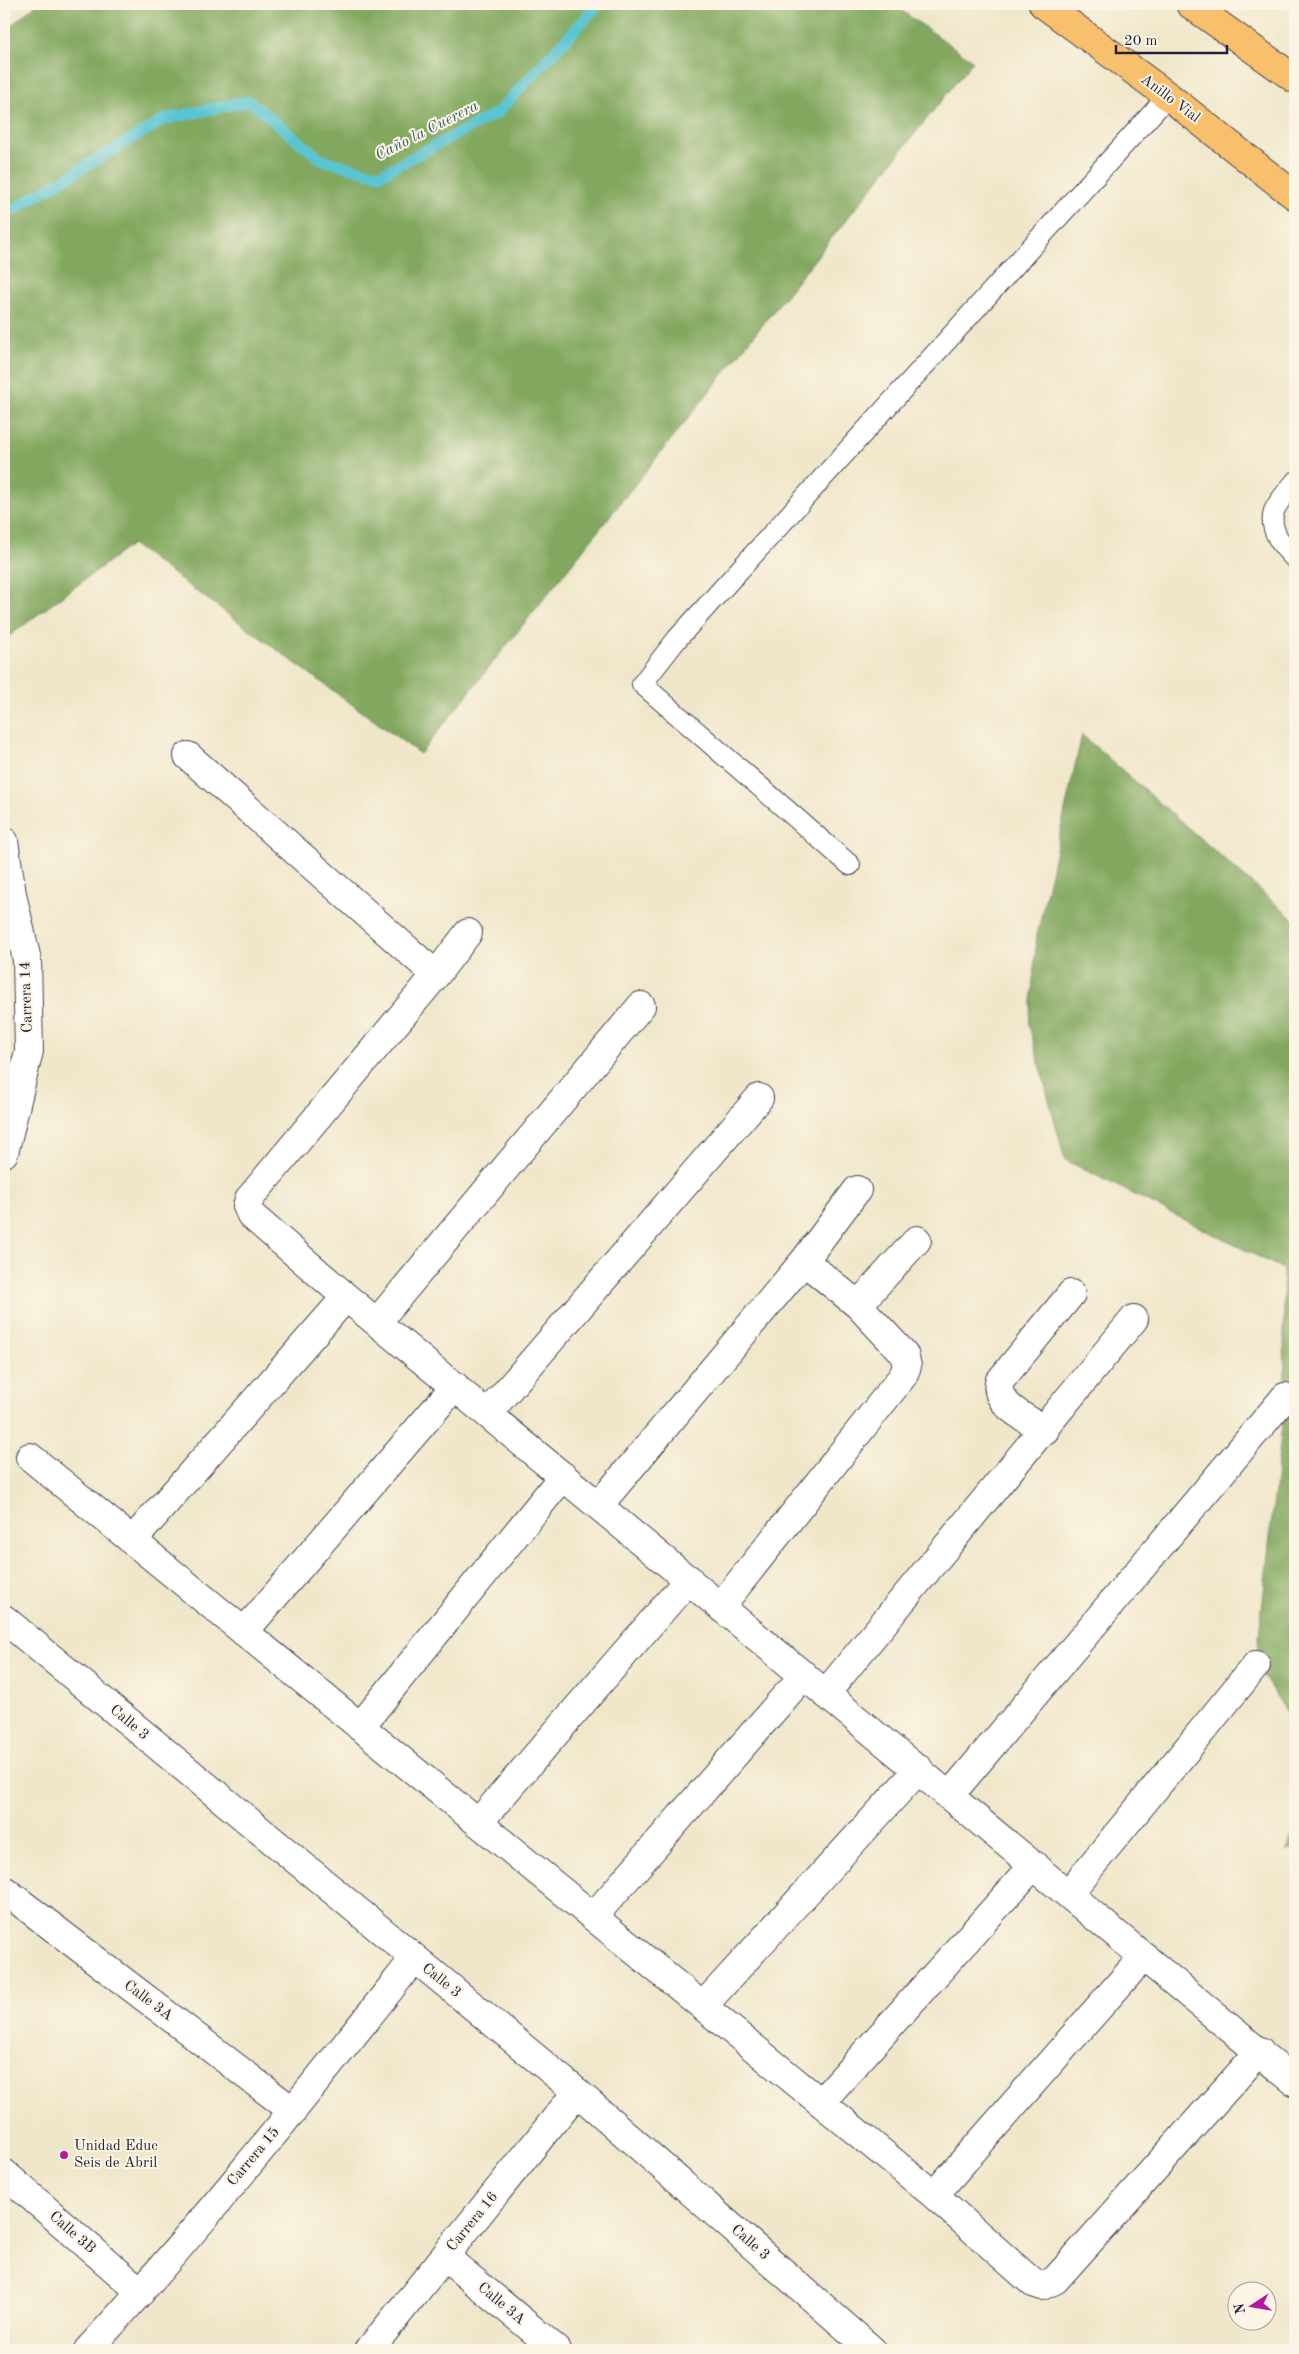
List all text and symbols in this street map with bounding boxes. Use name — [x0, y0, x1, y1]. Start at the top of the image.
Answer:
scale bar — [1116, 22, 1228, 54]
text: 20 m — [1124, 34, 1158, 49]
street label: Anillo Vial — [1138, 72, 1202, 126]
water label: Caño la Cuerera — [373, 98, 481, 164]
street label: Carrera 14 — [18, 961, 36, 1033]
street label: Calle 3 — [107, 1703, 151, 1743]
street label: Calle 3 — [419, 1961, 463, 2001]
street label: Calle 3A — [121, 1978, 176, 2024]
street label: Carrera 15 — [225, 2125, 283, 2189]
place label: Unidad Educ Seis de Abril — [74, 2139, 158, 2171]
marker: Unidad Educ Seis de Abril — [58, 2149, 70, 2161]
street label: Carrera 16 — [445, 2189, 501, 2255]
street label: Calle 3B — [46, 2209, 98, 2257]
street label: Calle 3 — [728, 2222, 772, 2264]
street label: Calle 3A — [474, 2280, 528, 2328]
north arrow — [1226, 2282, 1276, 2332]
text: N — [1232, 2302, 1248, 2315]

